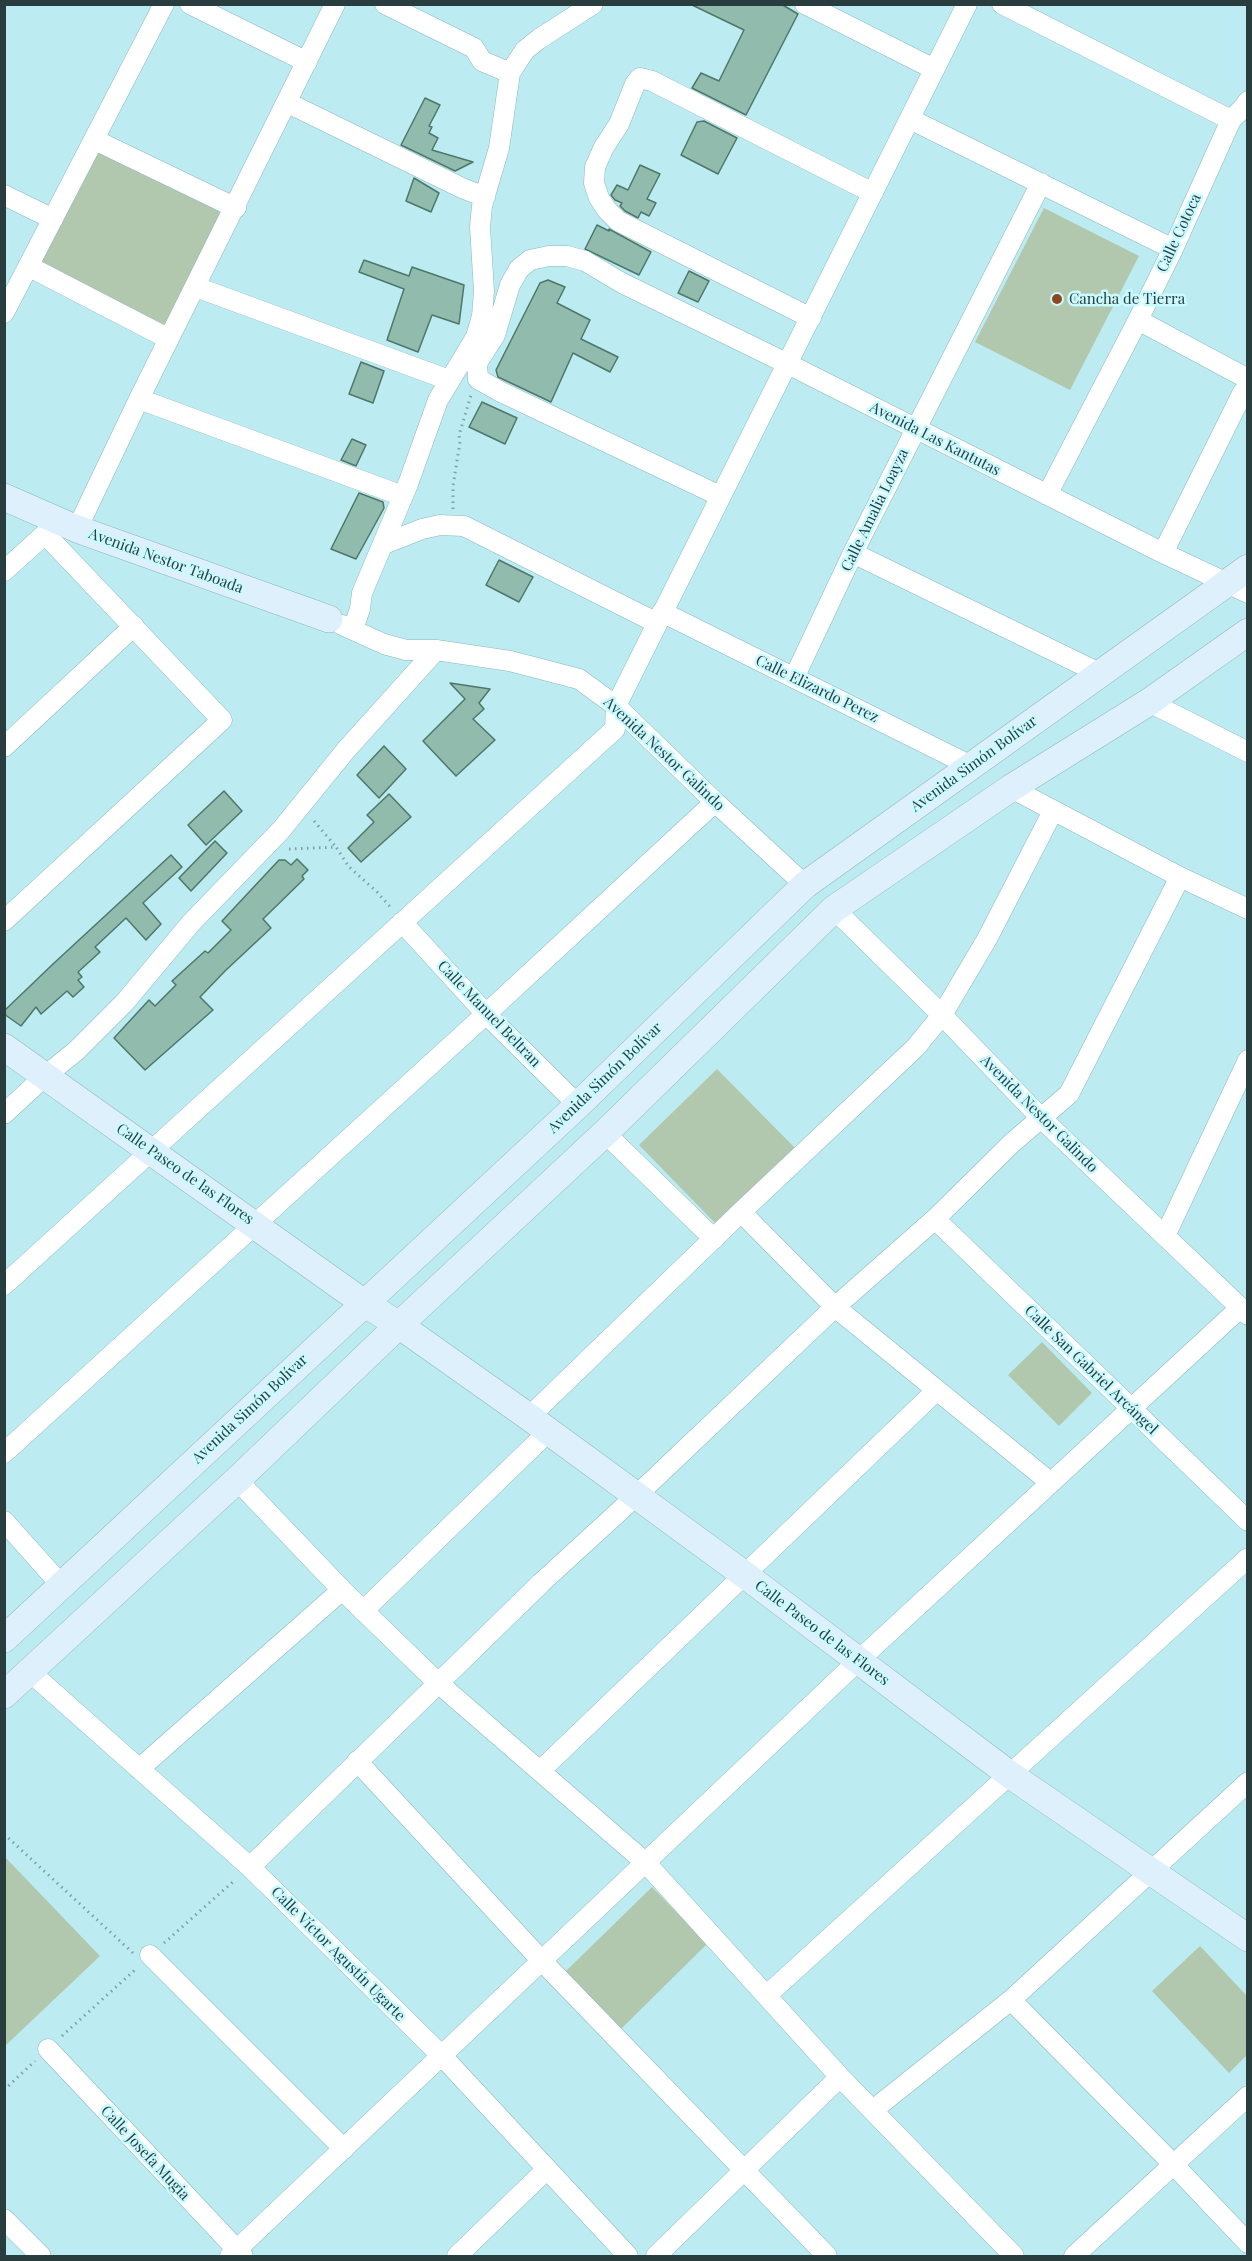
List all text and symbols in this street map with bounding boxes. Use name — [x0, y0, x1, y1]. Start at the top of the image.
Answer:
street label: Calle Cotoca — [1153, 191, 1205, 275]
place label: Cancha de Tierra — [1069, 290, 1185, 308]
marker: Cancha de Tierra — [1050, 292, 1064, 306]
street label: Avenida Las Kantutas — [867, 398, 1003, 480]
street label: Calle Amalia Loayza — [837, 446, 913, 574]
street label: Avenida Nestor Taboada — [86, 525, 246, 597]
street label: Calle Elizardo Perez — [753, 651, 881, 727]
street label: Avenida Nestor Galindo — [600, 693, 728, 815]
street label: Avenida Simón Bolívar — [907, 712, 1041, 816]
street label: Calle Manuel Beltran — [434, 957, 544, 1071]
street label: Avenida Simón Bolívar — [544, 1019, 666, 1137]
street label: Avenida Nestor Galindo — [977, 1052, 1101, 1176]
street label: Calle Paseo de las Flores — [113, 1120, 257, 1228]
street label: Calle San Gabriel Arcángel — [1021, 1302, 1161, 1438]
street label: Avenida Simón Bolívar — [188, 1351, 312, 1467]
street label: Calle Paseo de las Flores — [751, 1577, 893, 1689]
street label: Calle Víctor Agustín Ugarte — [267, 1883, 409, 2025]
street label: Calle Josefa Mugia — [97, 2102, 193, 2204]

